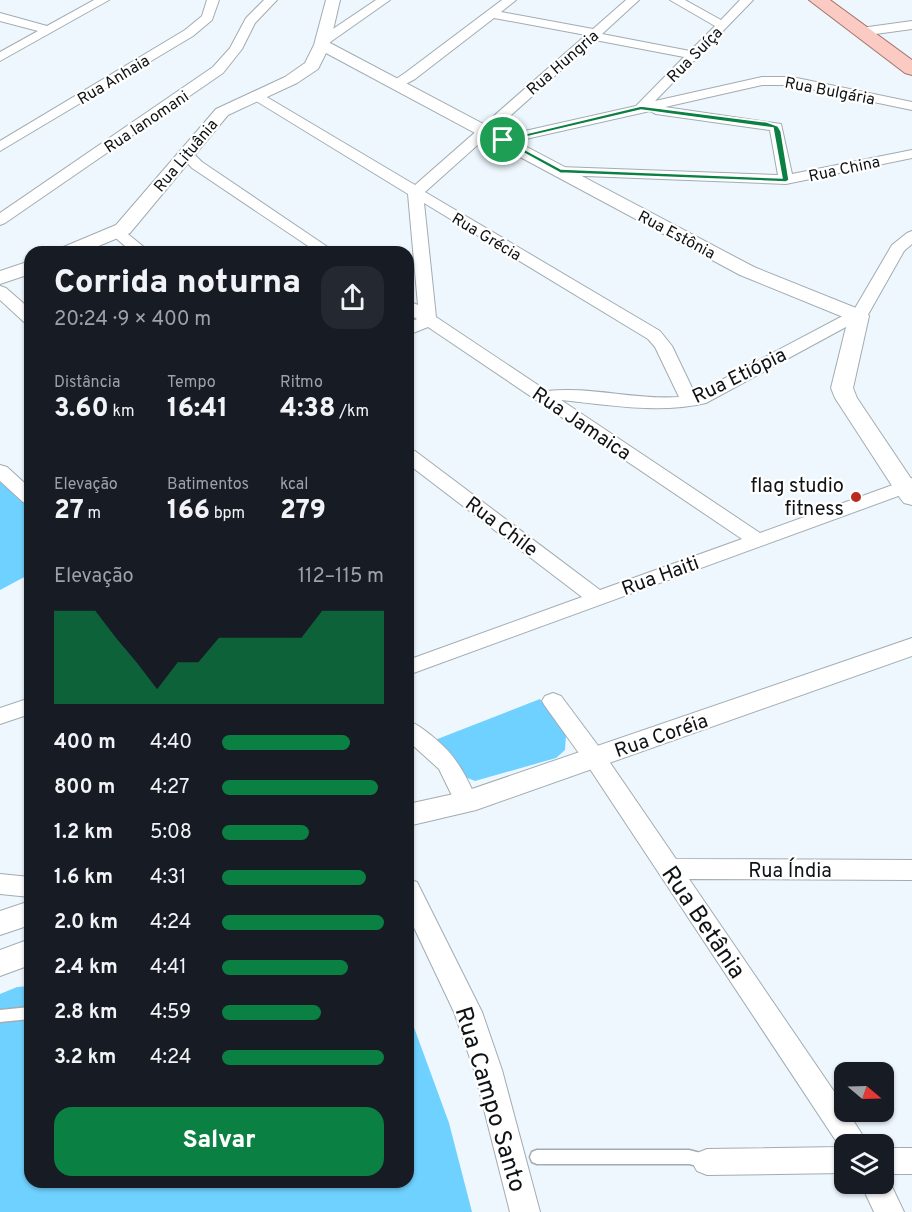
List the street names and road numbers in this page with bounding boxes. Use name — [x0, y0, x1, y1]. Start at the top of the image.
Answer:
street label: Rua Suíça — [663, 23, 727, 87]
street label: Rua Hungria — [523, 27, 603, 100]
street label: Rua Anhaia — [74, 51, 154, 110]
street label: Rua Bulgária — [783, 73, 876, 111]
street label: Rua Ianomani — [101, 87, 193, 158]
street label: Rua Lituânia — [150, 116, 223, 197]
street label: Rua China — [807, 153, 882, 187]
street label: Rua Estônia — [634, 207, 718, 265]
street label: Rua Grécia — [448, 209, 524, 266]
street label: Rua Etiópia — [688, 343, 791, 411]
street label: Rua Jamaica — [526, 382, 636, 467]
street label: Rua Chile — [459, 492, 543, 564]
street label: Rua Haiti — [618, 551, 703, 603]
street label: Rua Coréia — [611, 709, 712, 765]
street label: Rua Índia — [748, 857, 832, 885]
street label: Rua Betânia — [654, 861, 751, 985]
street label: Rua Campo Santo — [447, 1003, 532, 1196]

